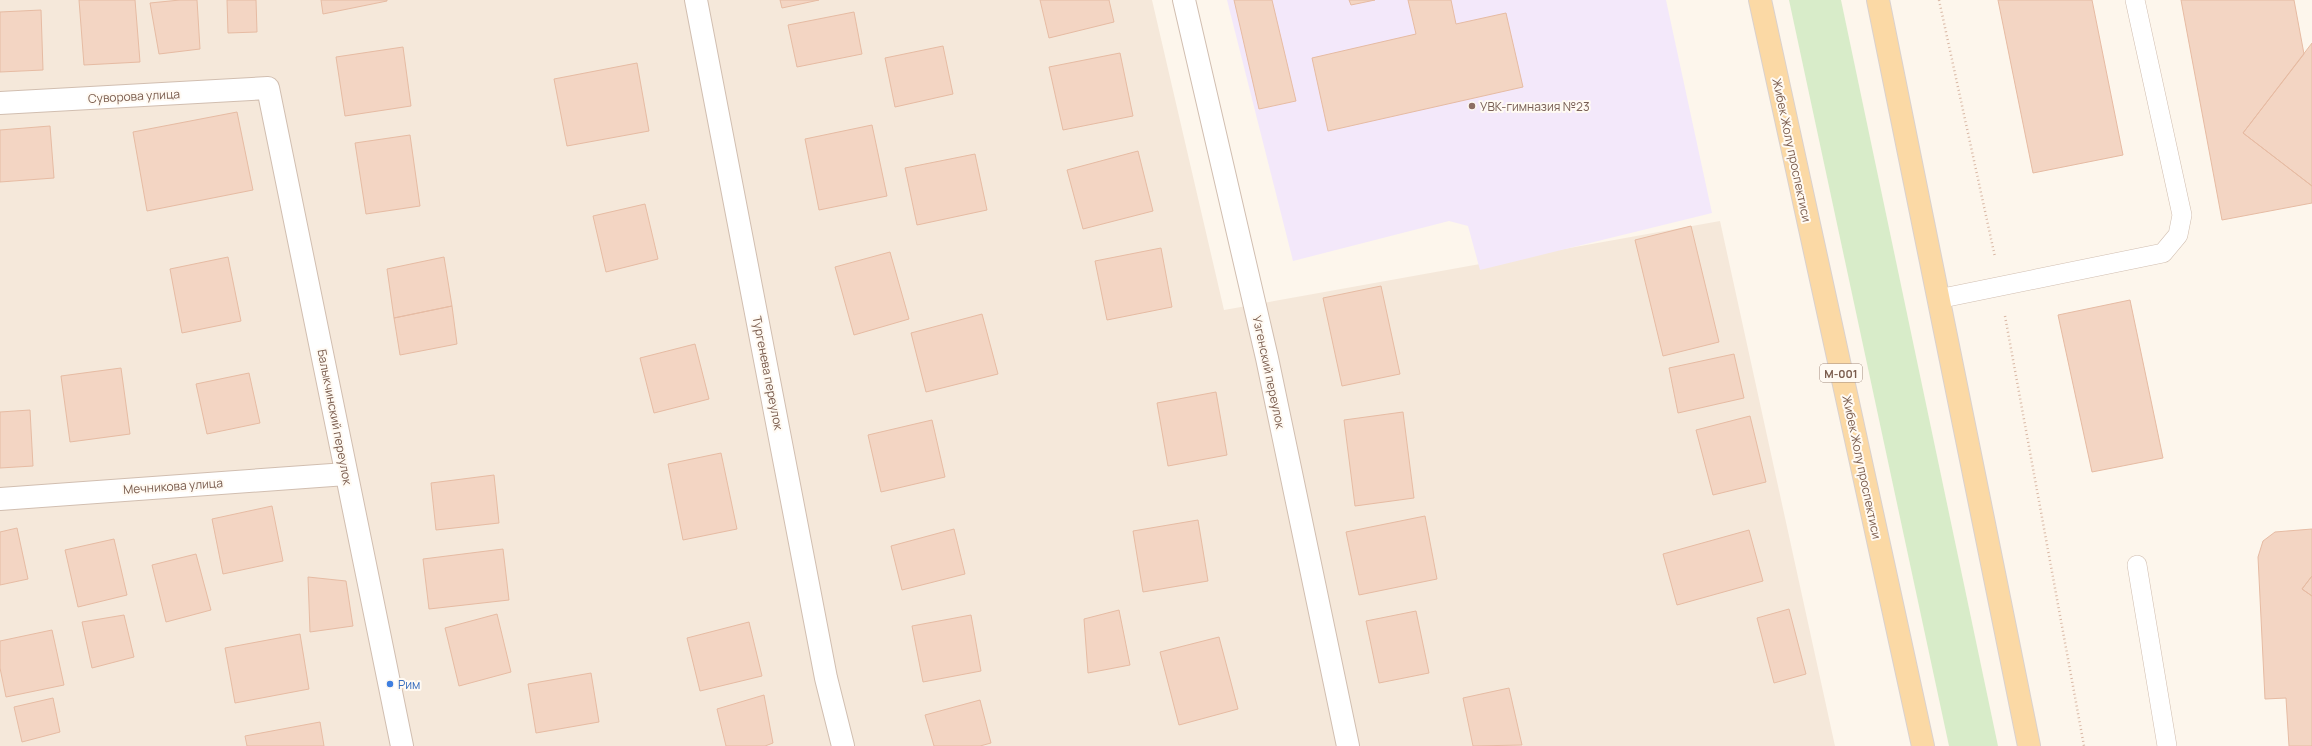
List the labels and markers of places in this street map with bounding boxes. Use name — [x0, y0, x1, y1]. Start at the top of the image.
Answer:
place label: УВК-гимназия №23 — [1480, 98, 1590, 115]
marker: УВК-гимназия №23 — [1467, 101, 1477, 111]
place label: Рим — [398, 676, 420, 693]
marker: Рим — [385, 679, 395, 689]

